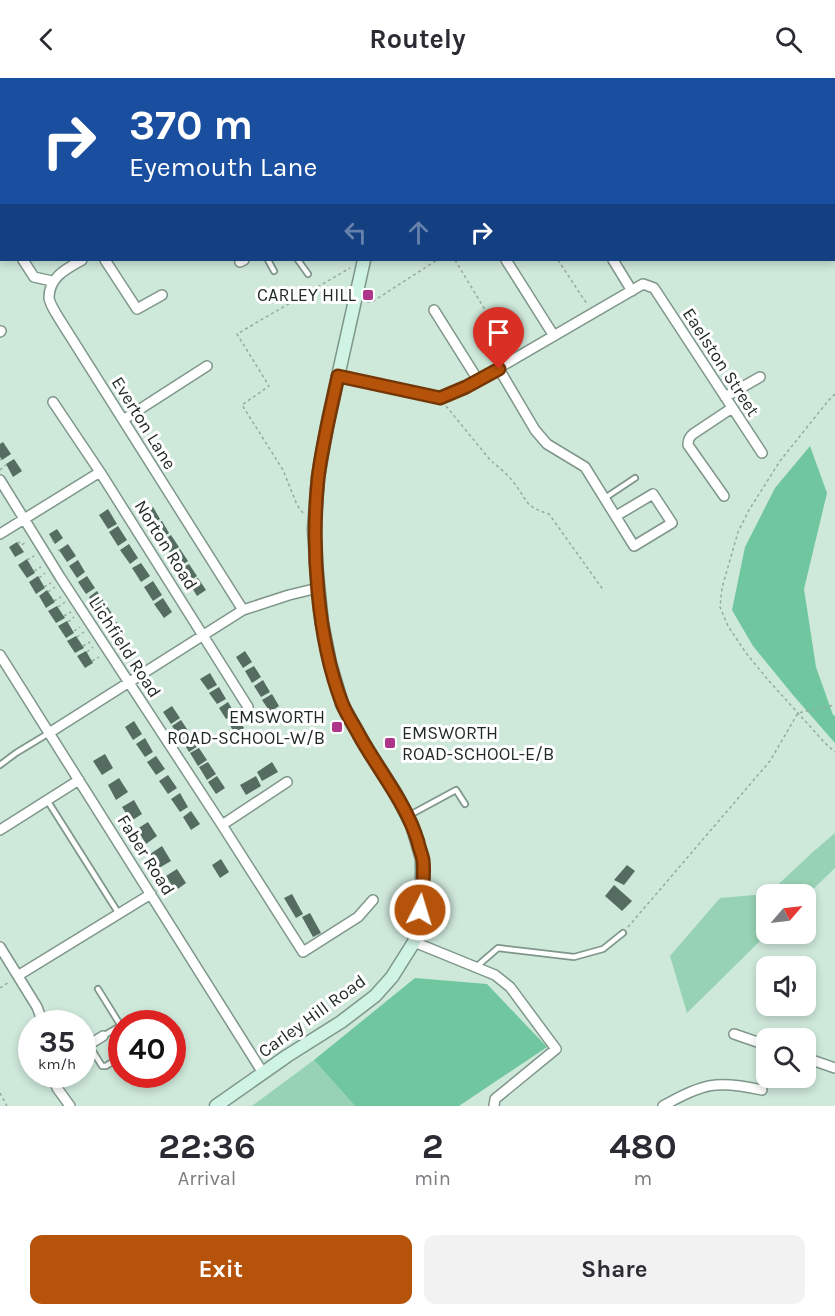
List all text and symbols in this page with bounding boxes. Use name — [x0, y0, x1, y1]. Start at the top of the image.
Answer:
icon: back — [30, 23, 63, 56]
text: Routely — [369, 23, 466, 55]
icon: search — [772, 23, 805, 56]
text: 370 m — [129, 100, 253, 150]
icon: right — [30, 102, 108, 180]
text: Eyemouth Lane — [129, 151, 317, 183]
icon: left — [339, 216, 372, 249]
icon: ahead — [402, 216, 435, 249]
icon: right — [465, 216, 498, 249]
place label: CARLEY HILL — [257, 284, 357, 306]
marker: CARLEY HILL — [361, 288, 375, 302]
street label: Eaelston Street — [678, 304, 764, 421]
pin — [473, 307, 524, 369]
icon: arrive — [482, 316, 515, 349]
street label: Everton Lane — [107, 373, 181, 473]
street label: Norton Road — [130, 496, 202, 594]
street label: Lichfield Road — [84, 592, 166, 702]
place label: EMSWORTH ROAD-SCHOOL-W/B — [167, 706, 325, 749]
marker: EMSWORTH ROAD-SCHOOL-W/B — [330, 720, 344, 734]
place label: EMSWORTH ROAD-SCHOOL-E/B — [402, 722, 554, 765]
marker: EMSWORTH ROAD-SCHOOL-E/B — [383, 736, 397, 750]
street label: Faber Road — [113, 811, 179, 899]
position arrow — [388, 878, 452, 942]
north arrow — [756, 884, 816, 944]
map controls — [756, 884, 816, 1088]
button: sound — [756, 956, 816, 1016]
street label: Carley Hill Road — [254, 970, 370, 1062]
speed limit sign: 40 — [108, 1010, 186, 1088]
text: 35 — [39, 1024, 75, 1060]
button: search — [756, 1028, 816, 1088]
text: km/h — [38, 1055, 76, 1073]
text: 22:36 — [158, 1125, 256, 1167]
text: 2 — [422, 1125, 443, 1167]
text: 480 — [609, 1125, 677, 1167]
text: Arrival — [178, 1167, 236, 1190]
text: min — [414, 1167, 451, 1190]
text: m — [634, 1167, 652, 1190]
button: Exit — [30, 1235, 412, 1304]
button: Share — [424, 1235, 805, 1304]

